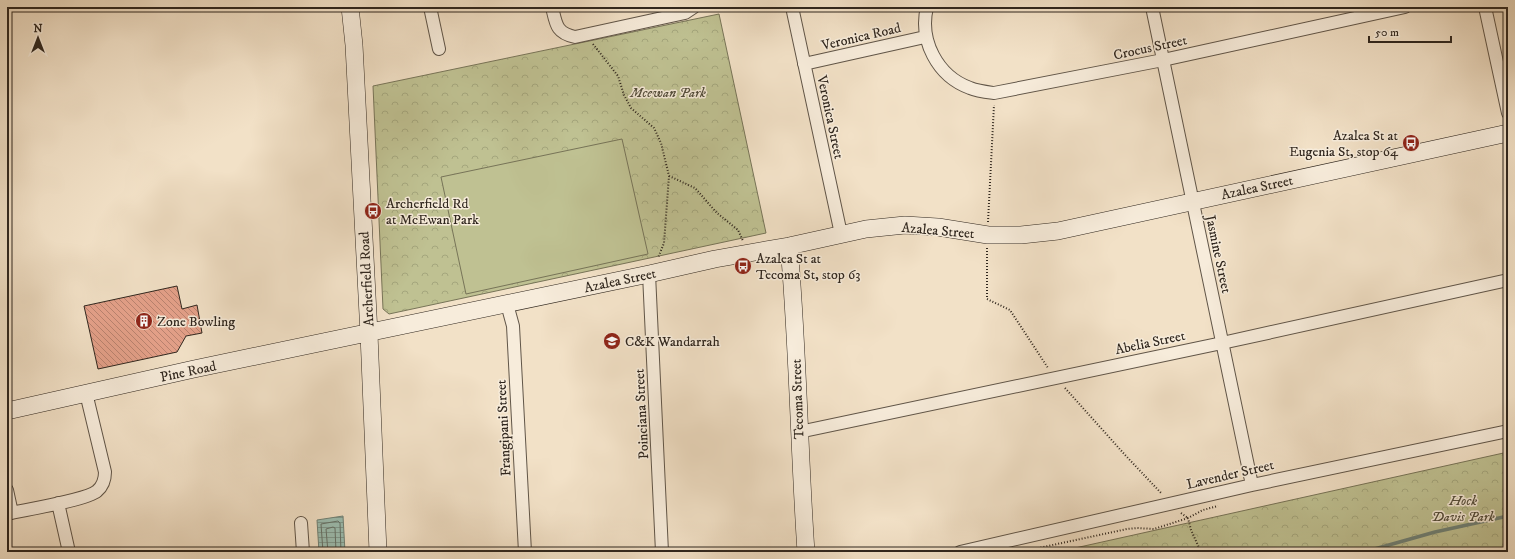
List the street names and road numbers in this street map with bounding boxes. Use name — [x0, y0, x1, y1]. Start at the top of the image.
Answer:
street label: Veronica Road — [819, 19, 903, 55]
street label: Crocus Street — [1112, 31, 1189, 65]
street label: Veronica Street — [812, 73, 848, 161]
street label: Azalea Street — [1220, 171, 1295, 204]
street label: Jasmine Street — [1201, 212, 1235, 295]
street label: Azalea Street — [901, 219, 976, 243]
street label: Archerfield Road — [356, 231, 378, 327]
street label: Azalea Street — [583, 264, 658, 297]
street label: Abelia Street — [1114, 327, 1187, 359]
street label: Pine Road — [159, 357, 218, 387]
street label: Tecoma Street — [788, 358, 808, 439]
street label: Poinciana Street — [631, 368, 653, 460]
street label: Frangipani Street — [492, 379, 516, 477]
street label: Lavender Street — [1185, 456, 1276, 494]

